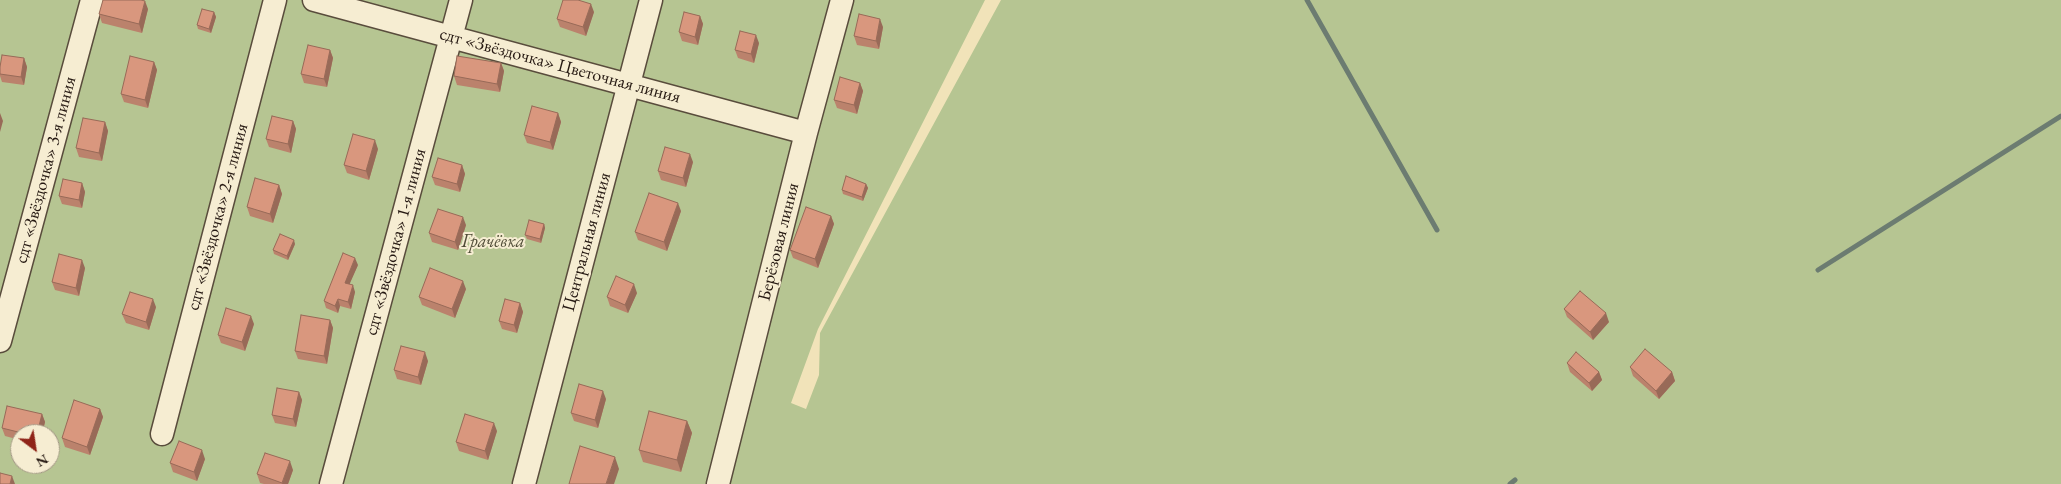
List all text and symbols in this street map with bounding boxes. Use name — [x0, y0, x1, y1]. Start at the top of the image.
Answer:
street label: сдт «Звёздочка» Цветочная линия — [437, 23, 683, 109]
street label: сдт «Звёздочка» 3-я линия — [11, 74, 81, 266]
street label: сдт «Звёздочка» 2-я линия — [183, 121, 253, 313]
street label: сдт «Звёздочка» 1-я линия — [361, 146, 431, 338]
street label: Центральная линия — [558, 170, 616, 314]
street label: Берёзовая линия — [754, 181, 804, 303]
park label: Грачёвка — [461, 231, 525, 253]
north arrow — [10, 424, 60, 474]
text: N — [33, 450, 52, 472]

